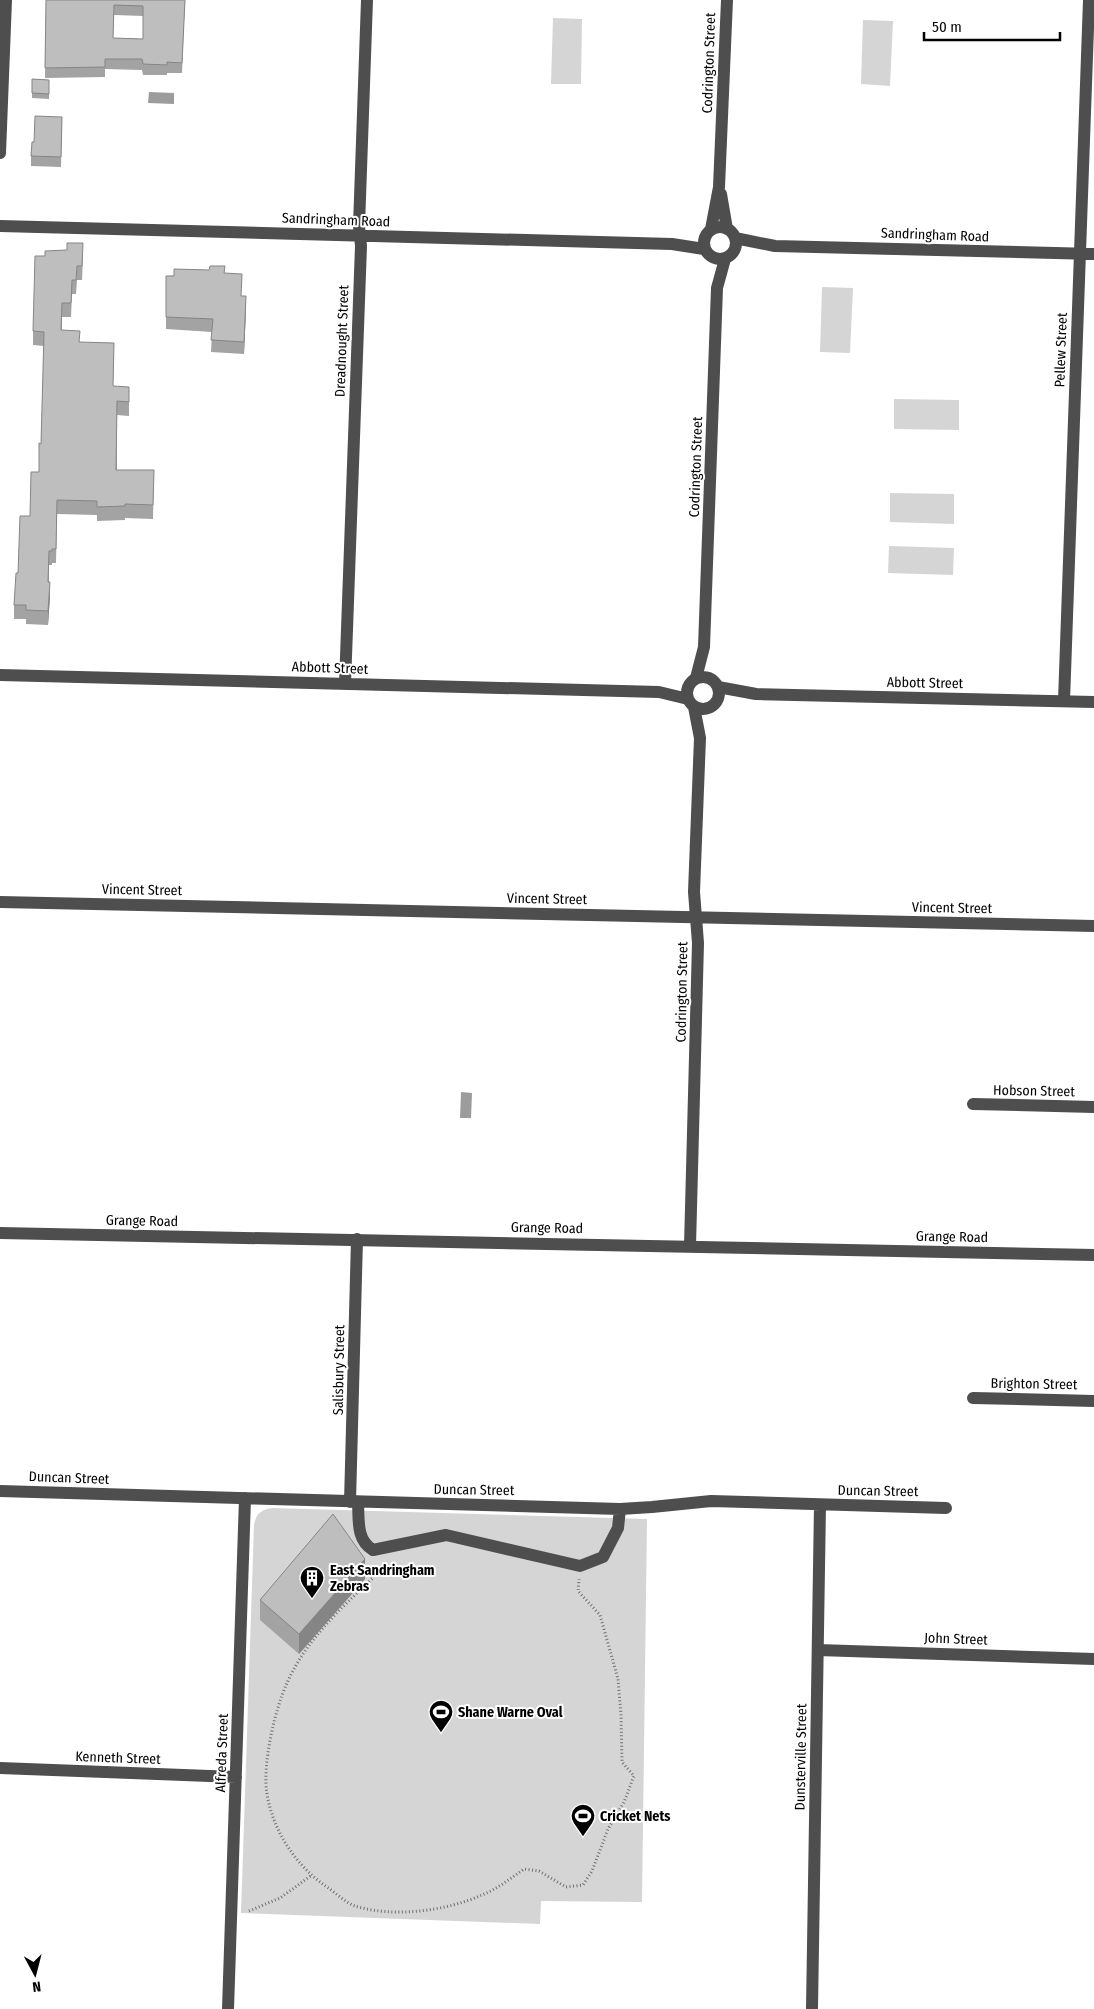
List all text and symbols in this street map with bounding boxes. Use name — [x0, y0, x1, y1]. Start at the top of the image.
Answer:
scale bar — [924, 10, 1060, 42]
street label: Codrington Street — [699, 12, 719, 114]
text: 50 m — [932, 18, 962, 36]
street label: Sandringham Road — [282, 210, 390, 230]
street label: Sandringham Road — [881, 225, 989, 245]
street label: Dreadnought Street — [332, 284, 352, 397]
street label: Pellew Street — [1051, 312, 1071, 388]
street label: Codrington Street — [686, 416, 706, 518]
street label: Abbott Street — [291, 658, 369, 678]
street label: Abbott Street — [887, 674, 964, 692]
street label: Vincent Street — [102, 881, 183, 899]
street label: Vincent Street — [507, 890, 588, 908]
street label: Vincent Street — [912, 899, 993, 917]
street label: Codrington Street — [673, 941, 691, 1043]
street label: Hobson Street — [993, 1082, 1075, 1100]
street label: Grange Road — [106, 1212, 178, 1230]
street label: Grange Road — [511, 1219, 583, 1237]
street label: Grange Road — [916, 1228, 988, 1246]
street label: Salisbury Street — [330, 1324, 348, 1415]
street label: Brighton Street — [990, 1375, 1078, 1393]
street label: Duncan Street — [28, 1468, 110, 1488]
street label: Duncan Street — [434, 1481, 515, 1499]
street label: Duncan Street — [838, 1482, 919, 1500]
place label: East Sandringham Zebras — [330, 1562, 435, 1595]
building icon: East Sandringham Zebras — [299, 1565, 325, 1599]
street label: John Street — [924, 1629, 989, 1649]
sports icon: Shane Warne Oval — [428, 1699, 454, 1733]
street label: Dunsterville Street — [792, 1703, 810, 1810]
place label: Shane Warne Oval — [458, 1704, 563, 1721]
street label: Alfreda Street — [212, 1713, 232, 1793]
street label: Kenneth Street — [75, 1748, 161, 1768]
sports icon: Cricket Nets — [570, 1803, 596, 1837]
place label: Cricket Nets — [600, 1808, 670, 1825]
north arrow — [10, 1949, 60, 1999]
text: N — [31, 1977, 42, 1995]

